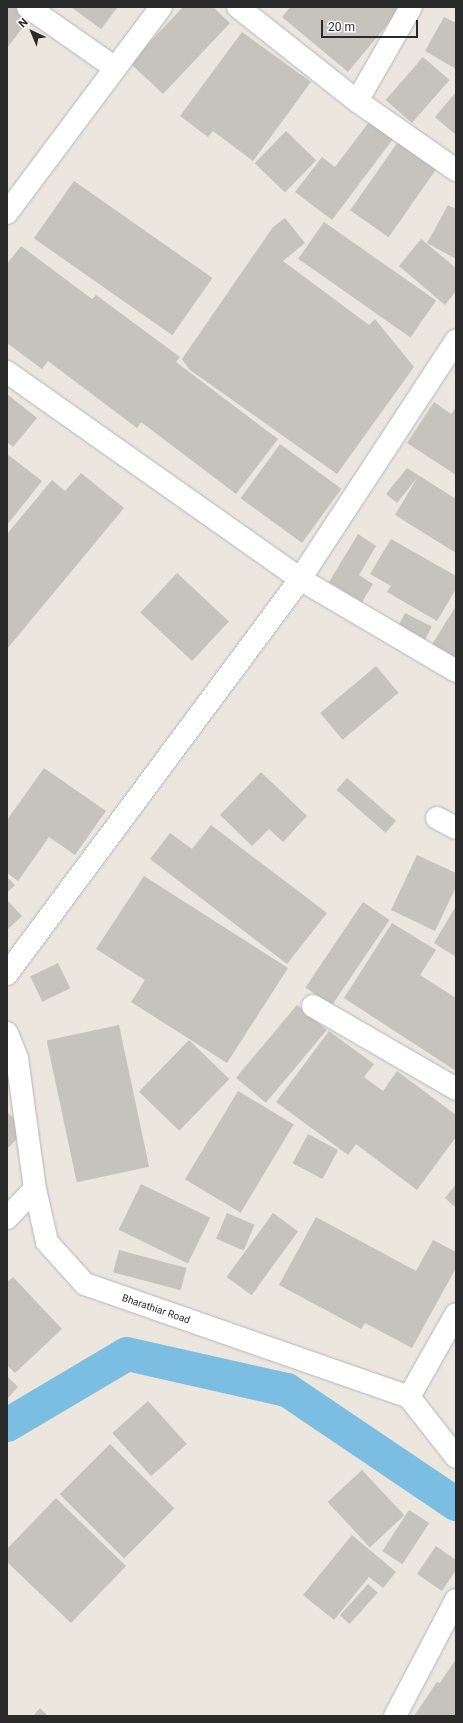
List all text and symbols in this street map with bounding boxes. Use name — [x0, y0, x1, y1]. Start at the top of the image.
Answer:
north arrow — [12, 12, 52, 52]
scale bar — [323, 12, 420, 38]
text: N — [16, 16, 31, 30]
text: 20 m — [328, 20, 355, 34]
street label: Bharathiar Road — [120, 1292, 192, 1326]

